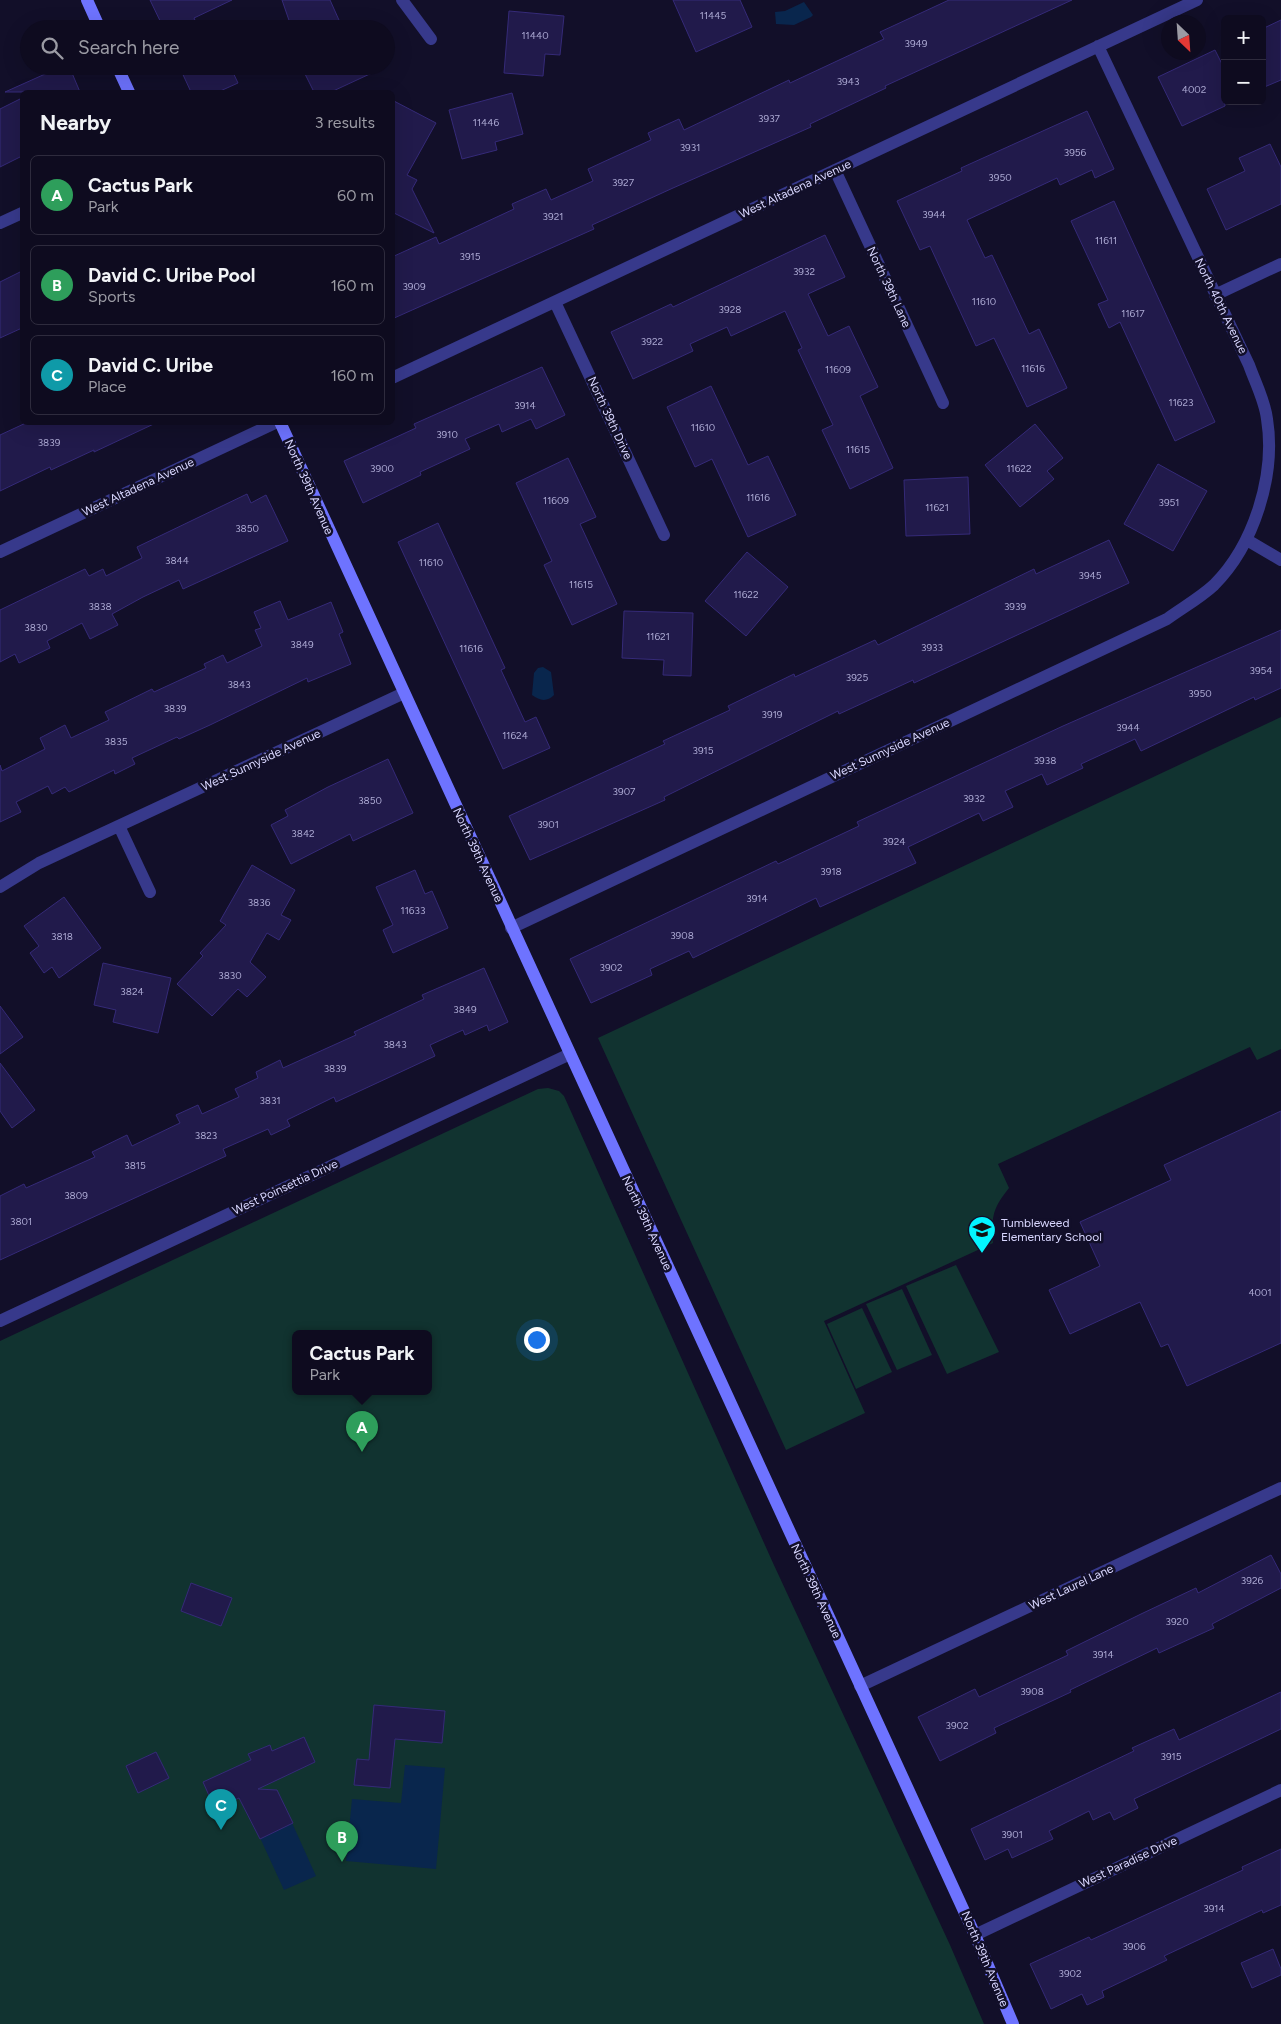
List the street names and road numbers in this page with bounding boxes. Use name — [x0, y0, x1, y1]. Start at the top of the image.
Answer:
street label: West Altadena Avenue — [737, 157, 854, 221]
street label: North 39th Lane — [864, 244, 914, 330]
street label: North 40th Avenue — [1192, 256, 1250, 356]
street label: North 39th Drive — [585, 374, 636, 462]
street label: North 39th Avenue — [282, 437, 336, 537]
street label: West Altadena Avenue — [80, 455, 197, 519]
street label: West Sunnyside Avenue — [828, 715, 952, 783]
street label: West Sunnyside Avenue — [199, 726, 323, 794]
street label: North 39th Avenue — [450, 806, 506, 905]
street label: West Poinsettia Drive — [230, 1156, 340, 1218]
street label: North 39th Avenue — [619, 1174, 675, 1273]
street label: North 39th Avenue — [788, 1542, 844, 1641]
street label: West Laurel Lane — [1027, 1561, 1116, 1613]
street label: West Paradise Drive — [1077, 1833, 1180, 1891]
street label: North 39th Avenue — [959, 1909, 1012, 2009]

